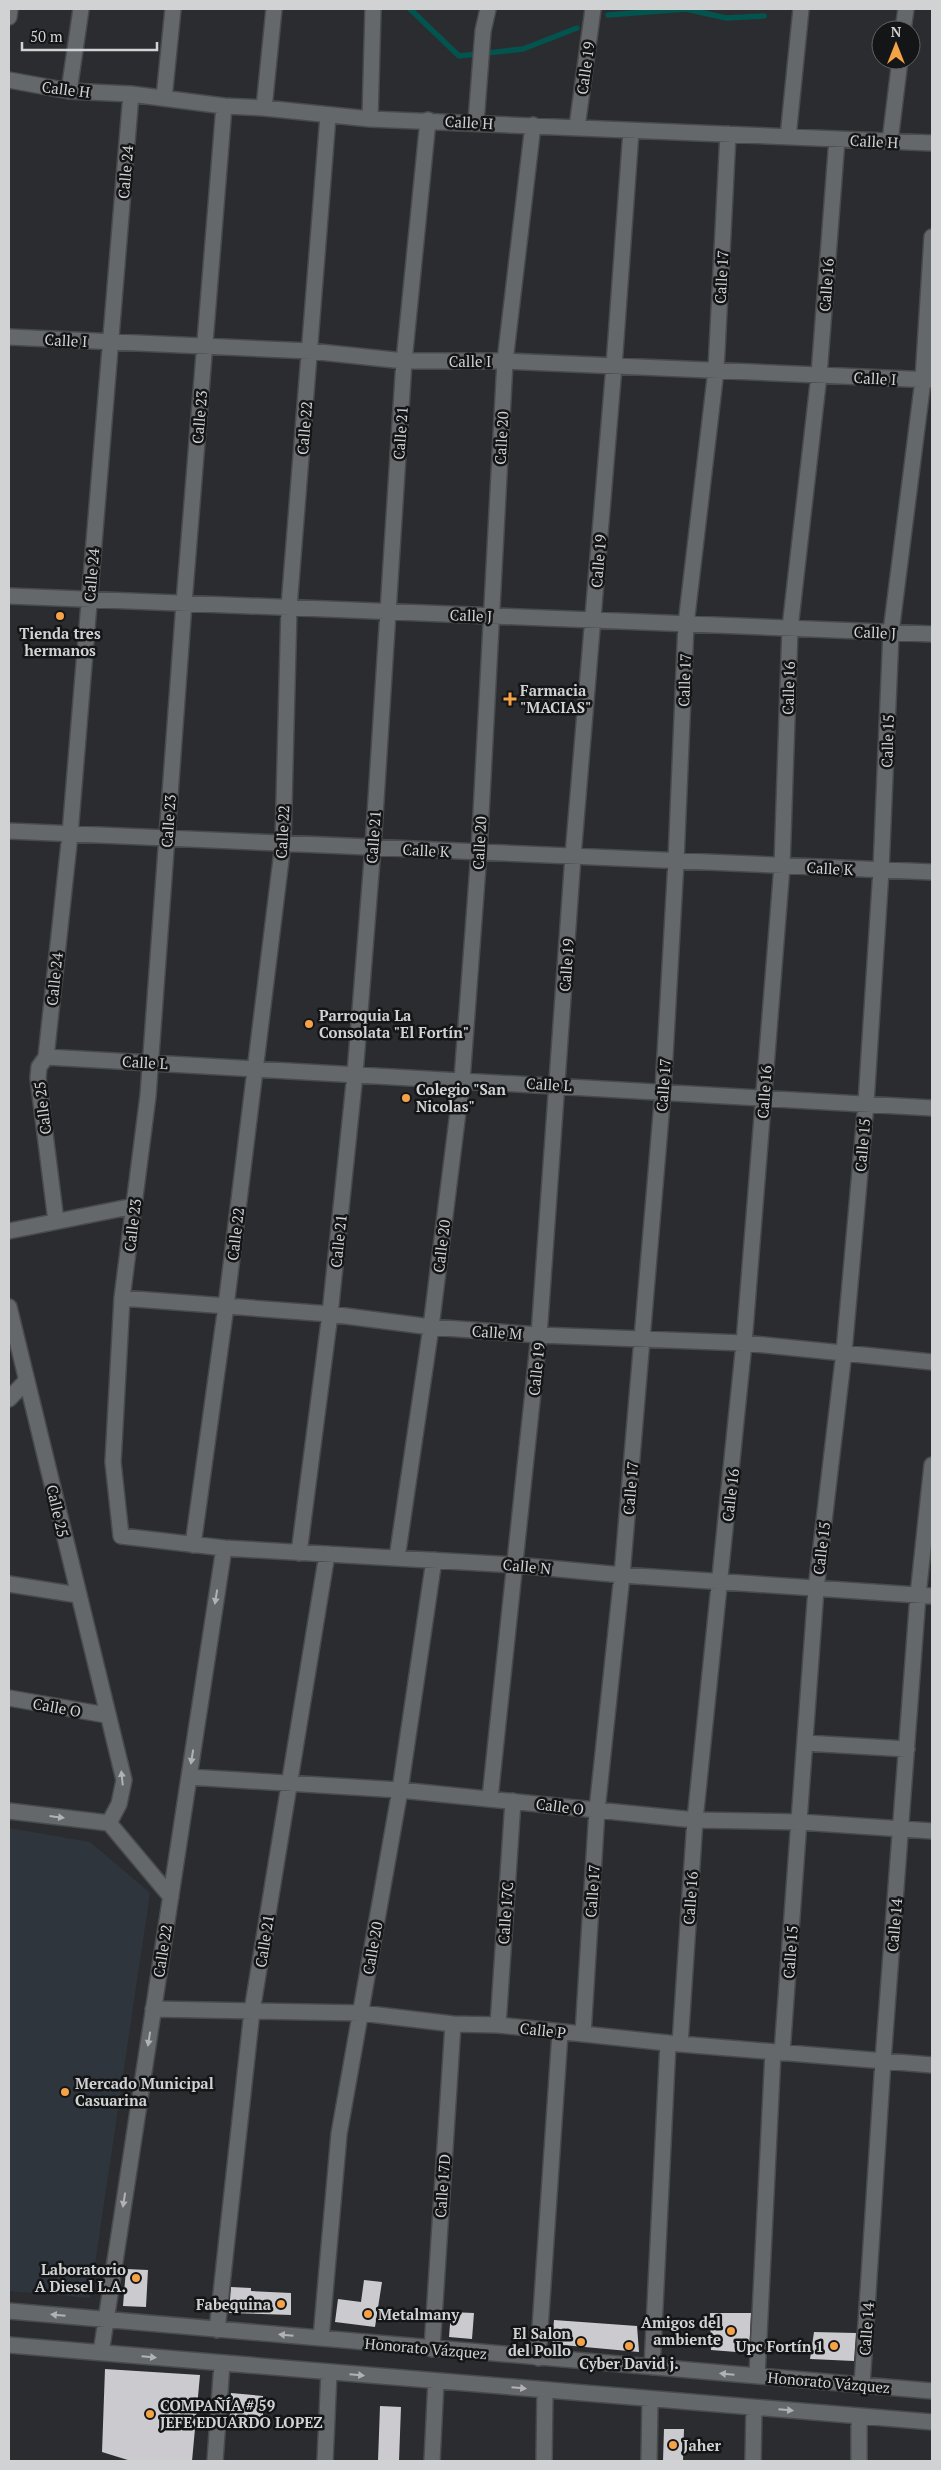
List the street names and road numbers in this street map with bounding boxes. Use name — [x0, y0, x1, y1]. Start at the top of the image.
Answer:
street label: Calle 19 — [571, 40, 599, 96]
street label: Calle H — [41, 76, 91, 102]
street label: Calle H — [444, 111, 494, 133]
street label: Calle H — [849, 130, 899, 152]
street label: Calle 24 — [113, 145, 137, 199]
street label: Calle 17 — [710, 250, 732, 304]
street label: Calle 16 — [814, 258, 838, 312]
street label: Calle I — [44, 329, 88, 351]
street label: Calle I — [449, 351, 491, 371]
street label: Calle I — [853, 367, 897, 389]
street label: Calle 23 — [187, 390, 211, 444]
street label: Calle 22 — [292, 401, 316, 455]
street label: Calle 21 — [388, 406, 412, 460]
street label: Calle 20 — [490, 411, 512, 465]
street label: Calle 19 — [586, 534, 610, 588]
street label: Calle 24 — [79, 548, 103, 602]
street label: Calle J — [449, 604, 493, 626]
street label: Calle J — [853, 621, 897, 643]
street label: Calle 17 — [673, 653, 695, 707]
street label: Calle 16 — [777, 661, 799, 715]
street label: Calle 15 — [876, 714, 898, 768]
street label: Calle 23 — [156, 794, 180, 848]
street label: Calle 22 — [271, 805, 293, 859]
street label: Calle 21 — [361, 810, 385, 864]
street label: Calle 20 — [468, 816, 490, 870]
street label: Calle K — [402, 839, 450, 861]
street label: Calle K — [806, 857, 854, 879]
street label: Calle 19 — [554, 938, 578, 992]
street label: Calle 24 — [41, 951, 67, 1007]
street label: Calle L — [122, 1051, 168, 1073]
street label: Calle 17 — [651, 1058, 675, 1112]
street label: Calle 16 — [752, 1065, 776, 1119]
street label: Calle L — [526, 1073, 572, 1095]
street label: Calle 25 — [29, 1080, 55, 1136]
street label: Calle 15 — [850, 1118, 874, 1172]
street label: Calle 23 — [119, 1197, 145, 1253]
street label: Calle 22 — [222, 1206, 248, 1262]
street label: Calle 21 — [325, 1213, 351, 1269]
street label: Calle 20 — [428, 1218, 454, 1274]
street label: Calle M — [471, 1320, 523, 1344]
street label: Calle 19 — [523, 1341, 549, 1397]
street label: Calle 17 — [618, 1461, 642, 1515]
street label: Calle 16 — [717, 1467, 743, 1523]
street label: Calle 25 — [42, 1483, 74, 1539]
street label: Calle 15 — [808, 1520, 834, 1576]
street label: Calle N — [502, 1554, 552, 1578]
street label: Calle O — [31, 1693, 83, 1721]
street label: Calle O — [535, 1793, 585, 1819]
street label: Calle 17 — [580, 1864, 604, 1918]
street label: Calle 16 — [678, 1871, 702, 1925]
street label: Calle 17C — [493, 1881, 517, 1945]
street label: Calle 14 — [882, 1898, 906, 1952]
street label: Calle 21 — [250, 1913, 278, 1969]
street label: Calle 20 — [358, 1920, 386, 1976]
street label: Calle 22 — [148, 1923, 176, 1979]
street label: Calle 15 — [778, 1925, 802, 1979]
street label: Calle P — [519, 2018, 567, 2042]
street label: Calle 17D — [430, 2153, 454, 2219]
street label: Calle 14 — [854, 2302, 878, 2356]
street label: Honorato Vázquez — [364, 2333, 488, 2363]
street label: Honorato Vázquez — [767, 2367, 891, 2397]

